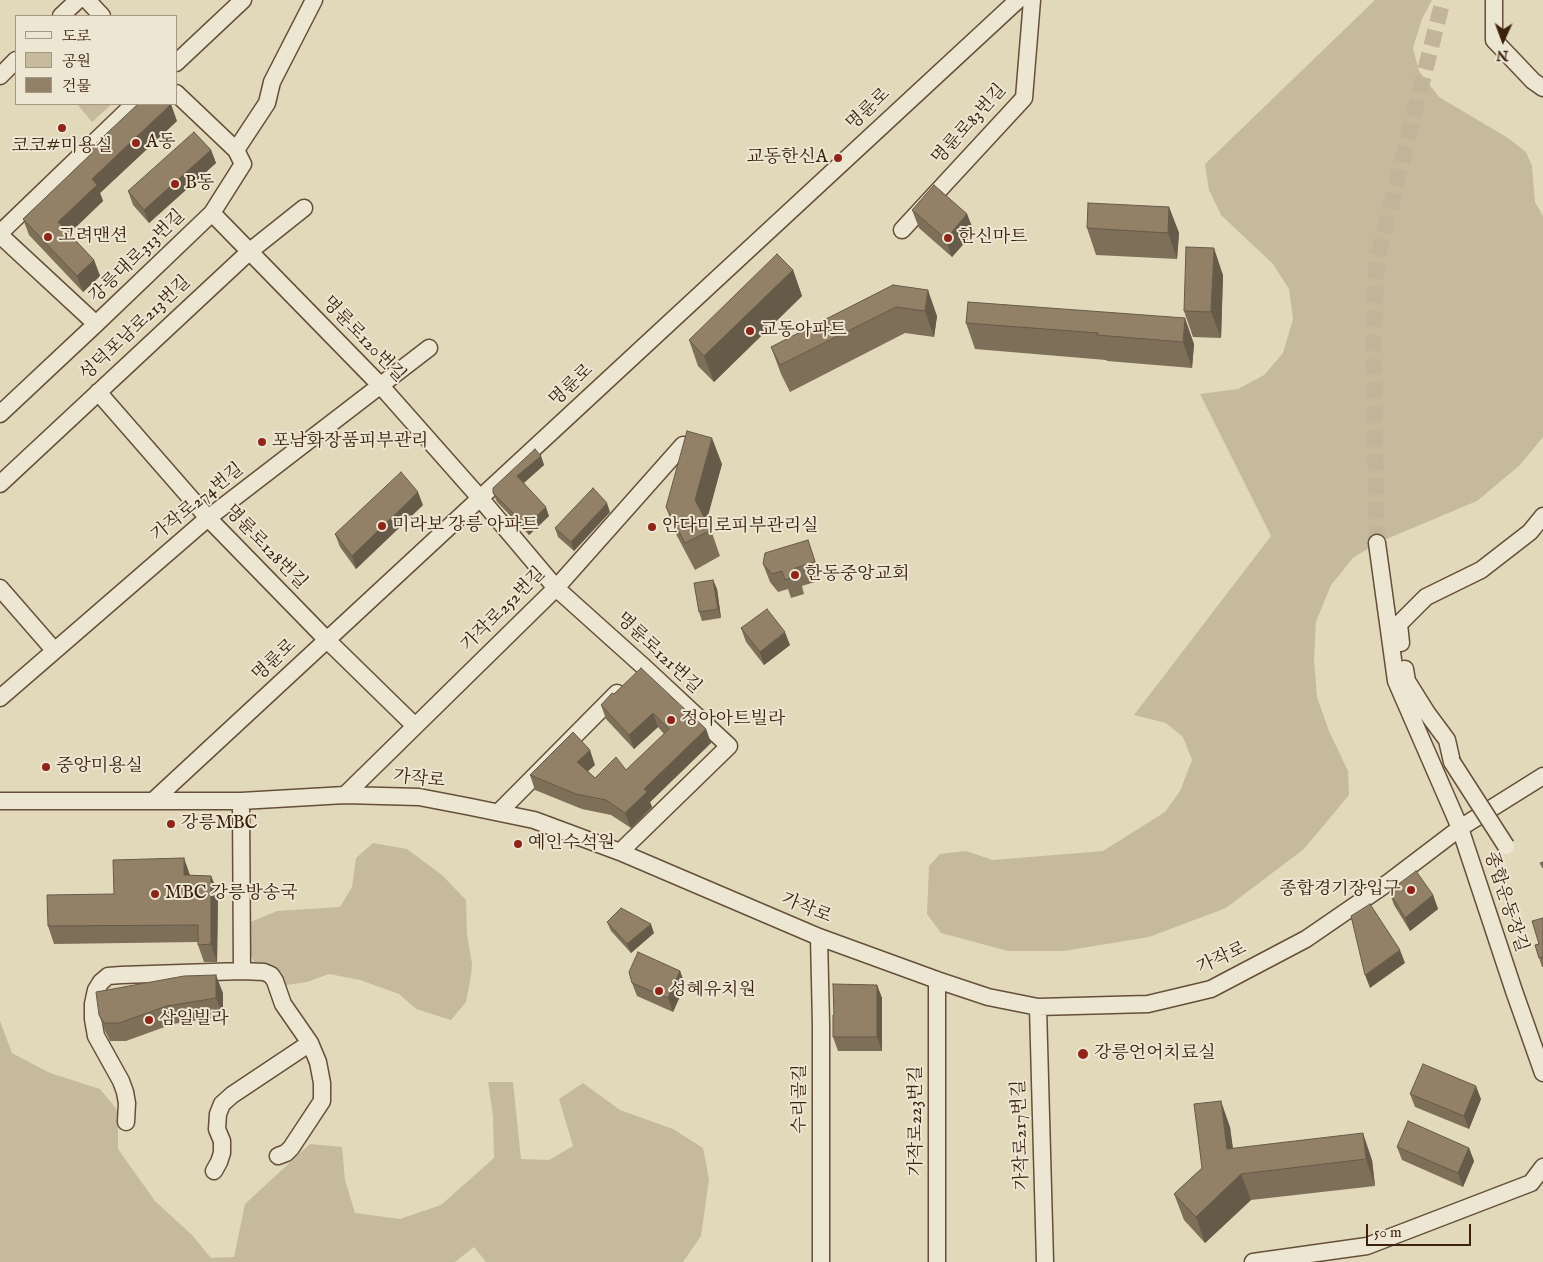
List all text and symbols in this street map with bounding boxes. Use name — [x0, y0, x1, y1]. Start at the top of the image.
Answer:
legend — [15, 15, 178, 105]
north arrow — [1478, 15, 1528, 65]
text: 도로 — [62, 27, 91, 46]
text: N — [1496, 46, 1509, 64]
text: 공원 — [62, 52, 91, 71]
text: 건물 — [62, 77, 91, 96]
street label: 명륜로83번길 — [928, 80, 1012, 170]
street label: 명륜로 — [843, 84, 895, 136]
marker: 코코#미용실 — [56, 122, 68, 134]
place label: A동 — [146, 132, 176, 154]
place label: 코코#미용실 — [11, 136, 113, 158]
marker: A동 — [130, 137, 142, 149]
place label: 교동한신A — [746, 147, 828, 169]
marker: 교동한신A — [832, 152, 844, 164]
place label: B동 — [185, 173, 214, 195]
marker: B동 — [169, 178, 181, 190]
street label: 강릉대로313번길 — [86, 206, 190, 308]
place label: 고려맨션 — [58, 226, 128, 248]
place label: 한신마트 — [958, 227, 1028, 249]
marker: 고려맨션 — [42, 231, 54, 243]
marker: 한신마트 — [942, 232, 954, 244]
street label: 성덕포남로213번길 — [76, 272, 196, 386]
street label: 명륜로120번길 — [317, 293, 409, 387]
place label: 교동아파트 — [760, 320, 847, 342]
marker: 교동아파트 — [744, 325, 756, 337]
street label: 명륜로 — [546, 360, 598, 412]
place label: 포남화장품피부관리 — [272, 431, 428, 453]
marker: 포남화장품피부관리 — [256, 436, 268, 448]
street label: 가작로274번길 — [148, 459, 248, 547]
street label: 명륜로128번길 — [219, 501, 311, 595]
place label: 미라보 강릉 아파트 — [392, 515, 539, 537]
place label: 안다미로피부관리실 — [662, 516, 818, 538]
marker: 미라보 강릉 아파트 — [376, 520, 388, 532]
marker: 안다미로피부관리실 — [646, 521, 658, 533]
street label: 가작로252번길 — [457, 563, 551, 657]
place label: 한동중앙교회 — [805, 564, 909, 586]
marker: 한동중앙교회 — [789, 569, 801, 581]
street label: 명륜로121번길 — [611, 609, 705, 699]
street label: 명륜로 — [249, 635, 301, 687]
place label: 정아아트빌라 — [681, 709, 785, 731]
marker: 정아아트빌라 — [665, 714, 677, 726]
place label: 중앙미용실 — [56, 756, 143, 778]
marker: 중앙미용실 — [40, 761, 52, 773]
street label: 가작로 — [392, 767, 446, 793]
place label: 강릉MBC — [181, 813, 257, 835]
marker: 강릉MBC — [165, 818, 177, 830]
place label: 예인수석원 — [528, 833, 615, 855]
marker: 예인수석원 — [512, 838, 524, 850]
street label: 종합운동장길 — [1479, 849, 1531, 955]
place label: 종합경기장입구 — [1279, 879, 1401, 901]
place label: MBC 강릉방송국 — [165, 883, 298, 905]
marker: 종합경기장입구 — [1405, 884, 1417, 896]
marker: MBC 강릉방송국 — [149, 888, 161, 900]
street label: 가작로 — [778, 889, 834, 929]
street label: 가작로 — [1194, 938, 1250, 980]
place label: 성혜유치원 — [669, 980, 756, 1002]
marker: 성혜유치원 — [653, 985, 665, 997]
place label: 삼일빌라 — [159, 1009, 229, 1031]
marker: 삼일빌라 — [143, 1014, 155, 1026]
place label: 강릉언어치료실 — [1094, 1043, 1216, 1065]
marker: 강릉언어치료실 — [1076, 1047, 1090, 1061]
street label: 수리골길 — [790, 1064, 812, 1134]
street label: 가작로223번길 — [906, 1066, 928, 1176]
street label: 가작로217번길 — [1009, 1079, 1035, 1191]
scale bar — [1368, 1214, 1473, 1246]
text: 50 m — [1374, 1223, 1402, 1242]

